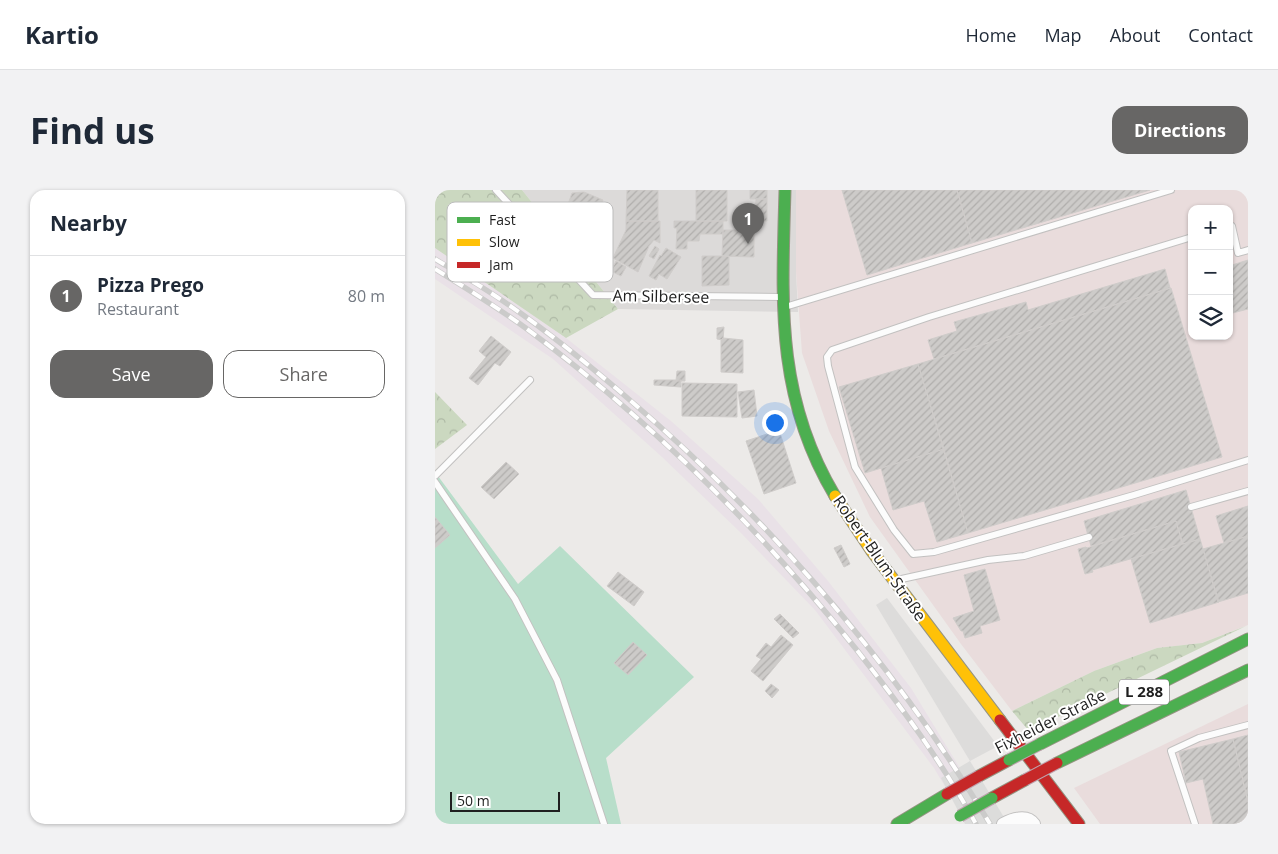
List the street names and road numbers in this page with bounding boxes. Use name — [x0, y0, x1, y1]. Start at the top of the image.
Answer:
street label: Am Silbersee — [612, 284, 710, 308]
street label: Robert-Blum-Straße — [828, 491, 932, 625]
road number: L 288 — [1119, 680, 1169, 704]
street label: Fixheider Straße — [991, 684, 1109, 758]

